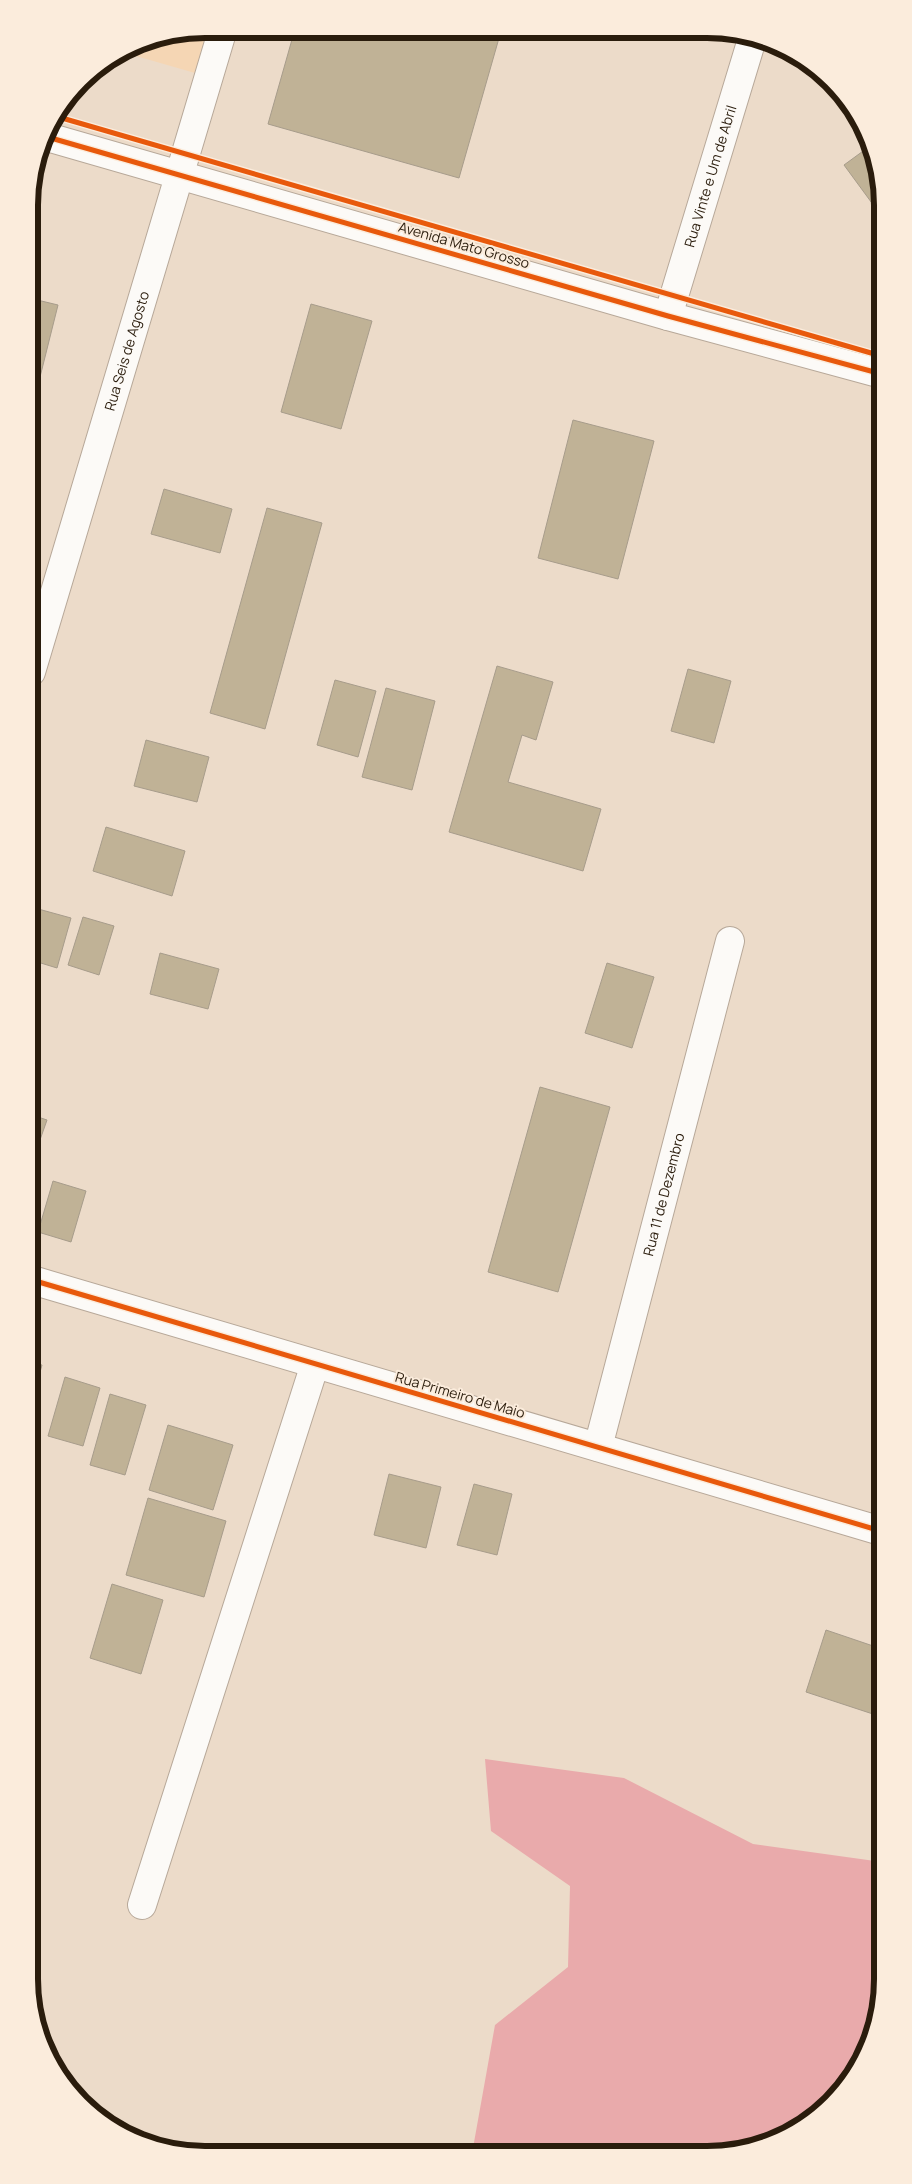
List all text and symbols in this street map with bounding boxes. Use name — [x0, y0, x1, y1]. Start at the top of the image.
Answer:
street label: Rua Vinte e Um de Abril — [679, 103, 740, 249]
street label: Avenida Mato Grosso — [396, 217, 532, 272]
street label: Rua Seis de Agosto — [100, 289, 153, 413]
street label: Rua 11 de Dezembro — [638, 1131, 689, 1258]
street label: Rua Primeiro de Maio — [393, 1367, 527, 1422]

